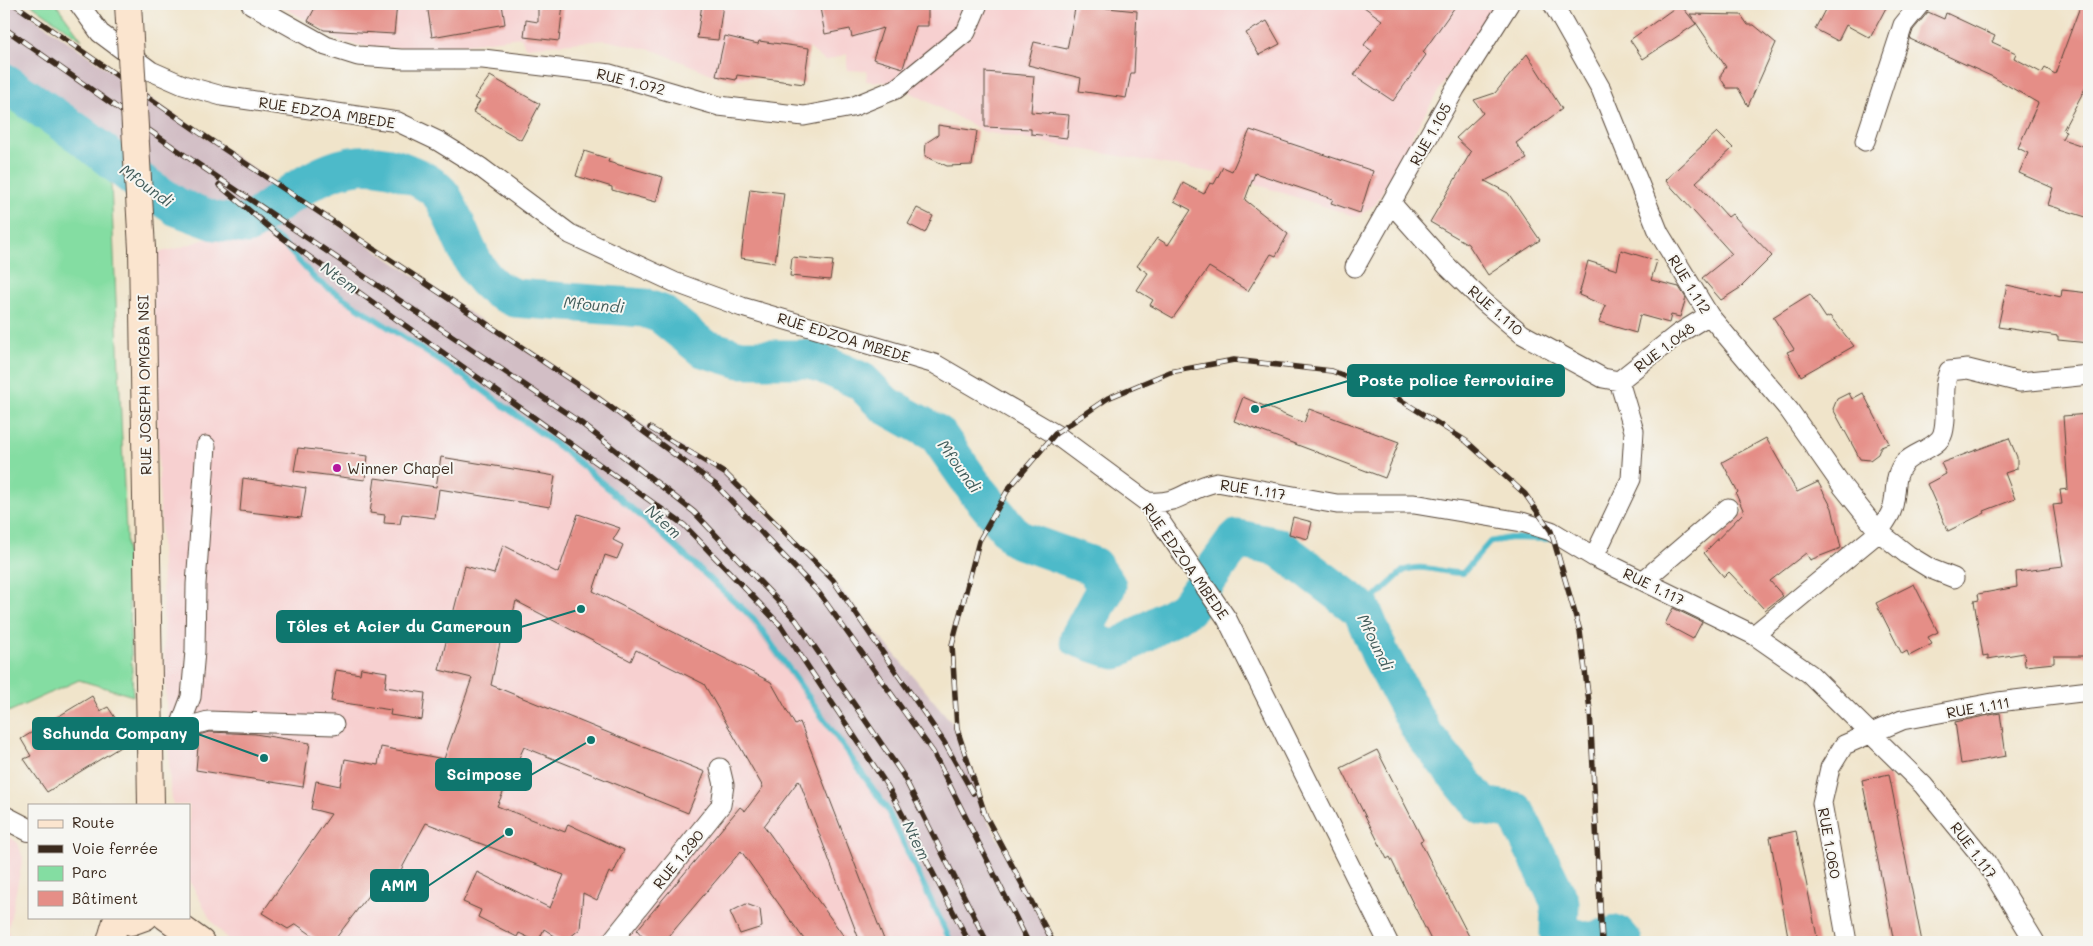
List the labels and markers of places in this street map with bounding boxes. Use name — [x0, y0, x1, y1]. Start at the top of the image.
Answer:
callout: Poste police ferroviaire — [1348, 365, 1564, 396]
place label: Winner Chapel — [347, 458, 454, 478]
marker: Winner Chapel — [331, 462, 343, 474]
callout: Tôles et Acier du Cameroun — [277, 611, 521, 642]
callout: Schunda Company — [33, 718, 198, 749]
callout: Scimpose — [436, 759, 531, 790]
callout: AMM — [371, 870, 428, 901]

